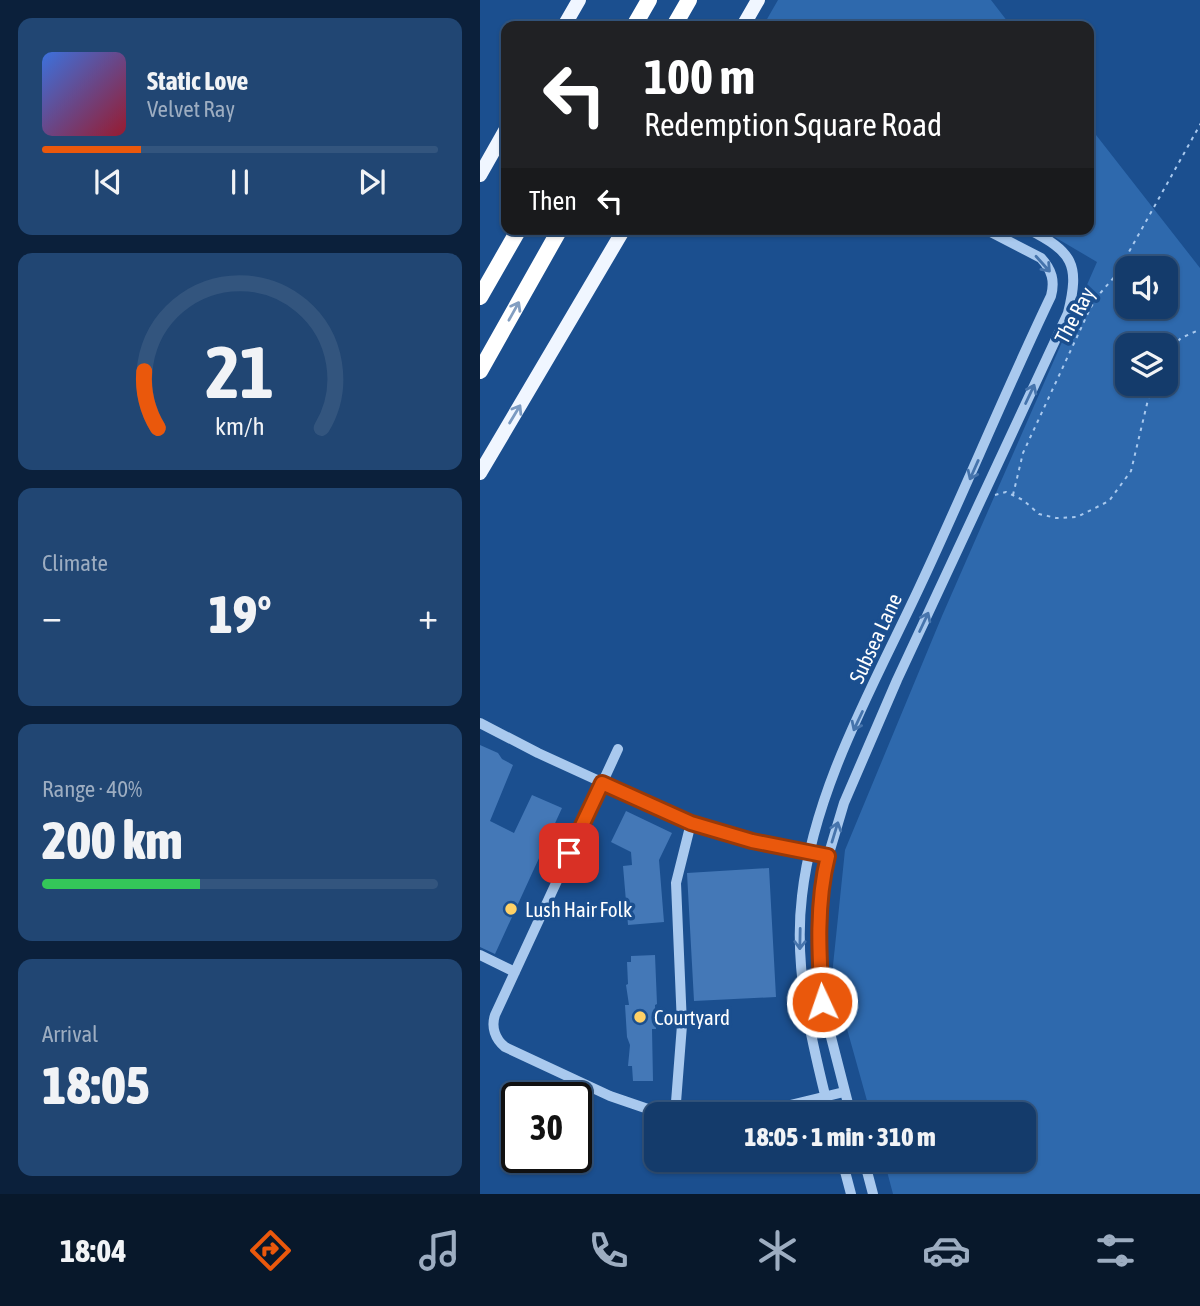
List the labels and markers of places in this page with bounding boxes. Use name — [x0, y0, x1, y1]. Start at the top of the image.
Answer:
pin — [539, 823, 599, 883]
place label: Lush Hair Folk — [525, 897, 632, 921]
marker: Lush Hair Folk — [503, 901, 519, 917]
place label: Courtyard — [654, 1005, 730, 1029]
marker: Courtyard — [632, 1009, 648, 1025]

